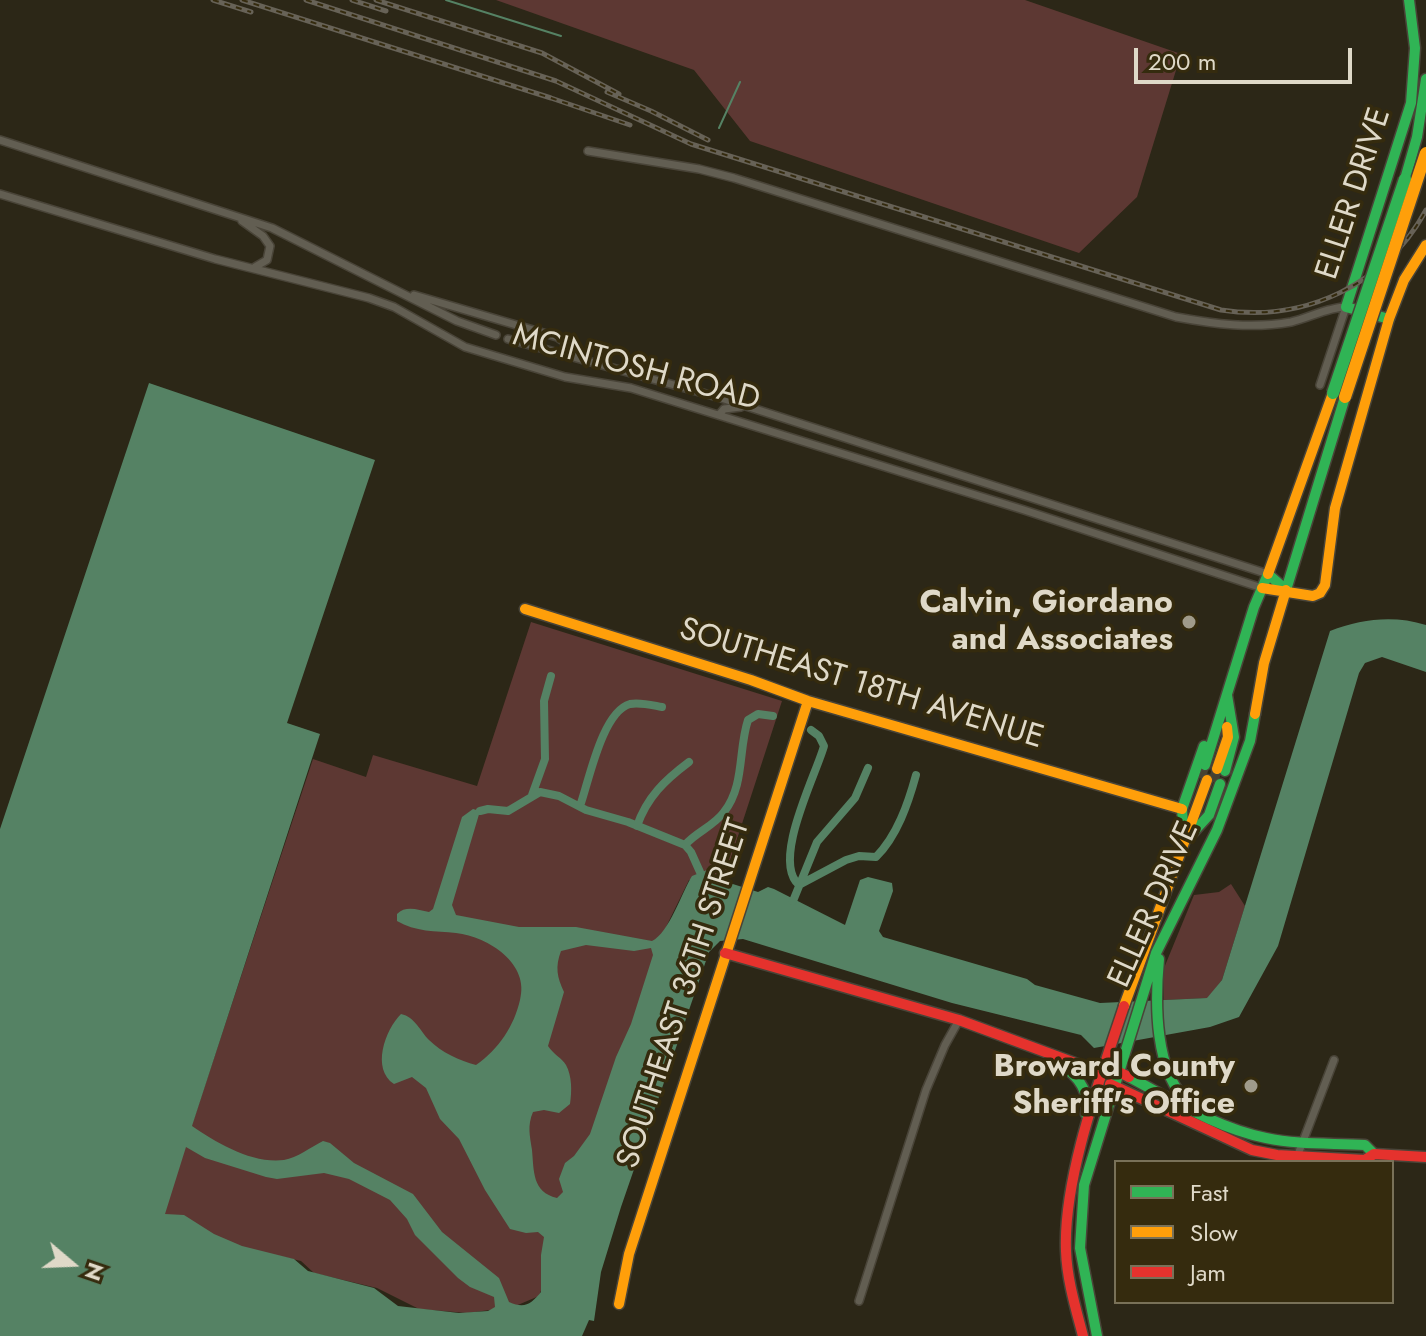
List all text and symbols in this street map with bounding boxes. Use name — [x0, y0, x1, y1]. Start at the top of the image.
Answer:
scale bar — [1138, 32, 1356, 82]
text: 200 m — [1148, 44, 1216, 79]
street label: ELLER DRIVE — [1309, 104, 1401, 284]
street label: MCINTOSH ROAD — [508, 318, 764, 420]
place label: Calvin, Giordano and Associates — [919, 585, 1173, 660]
street label: SOUTHEAST 18TH AVENUE — [674, 611, 1048, 759]
marker: Calvin, Giordano and Associates — [1180, 613, 1198, 631]
street label: SOUTHEAST 36TH STREET — [610, 814, 760, 1174]
street label: ELLER DRIVE — [1101, 816, 1209, 994]
place label: Broward County Sheriff's Office — [994, 1049, 1235, 1124]
marker: Broward County Sheriff's Office — [1242, 1077, 1260, 1095]
legend — [1114, 1160, 1394, 1304]
text: Fast — [1190, 1175, 1228, 1210]
text: Slow — [1190, 1215, 1238, 1250]
north arrow — [32, 1224, 112, 1304]
text: Jam — [1190, 1255, 1226, 1290]
text: N — [77, 1258, 113, 1285]

